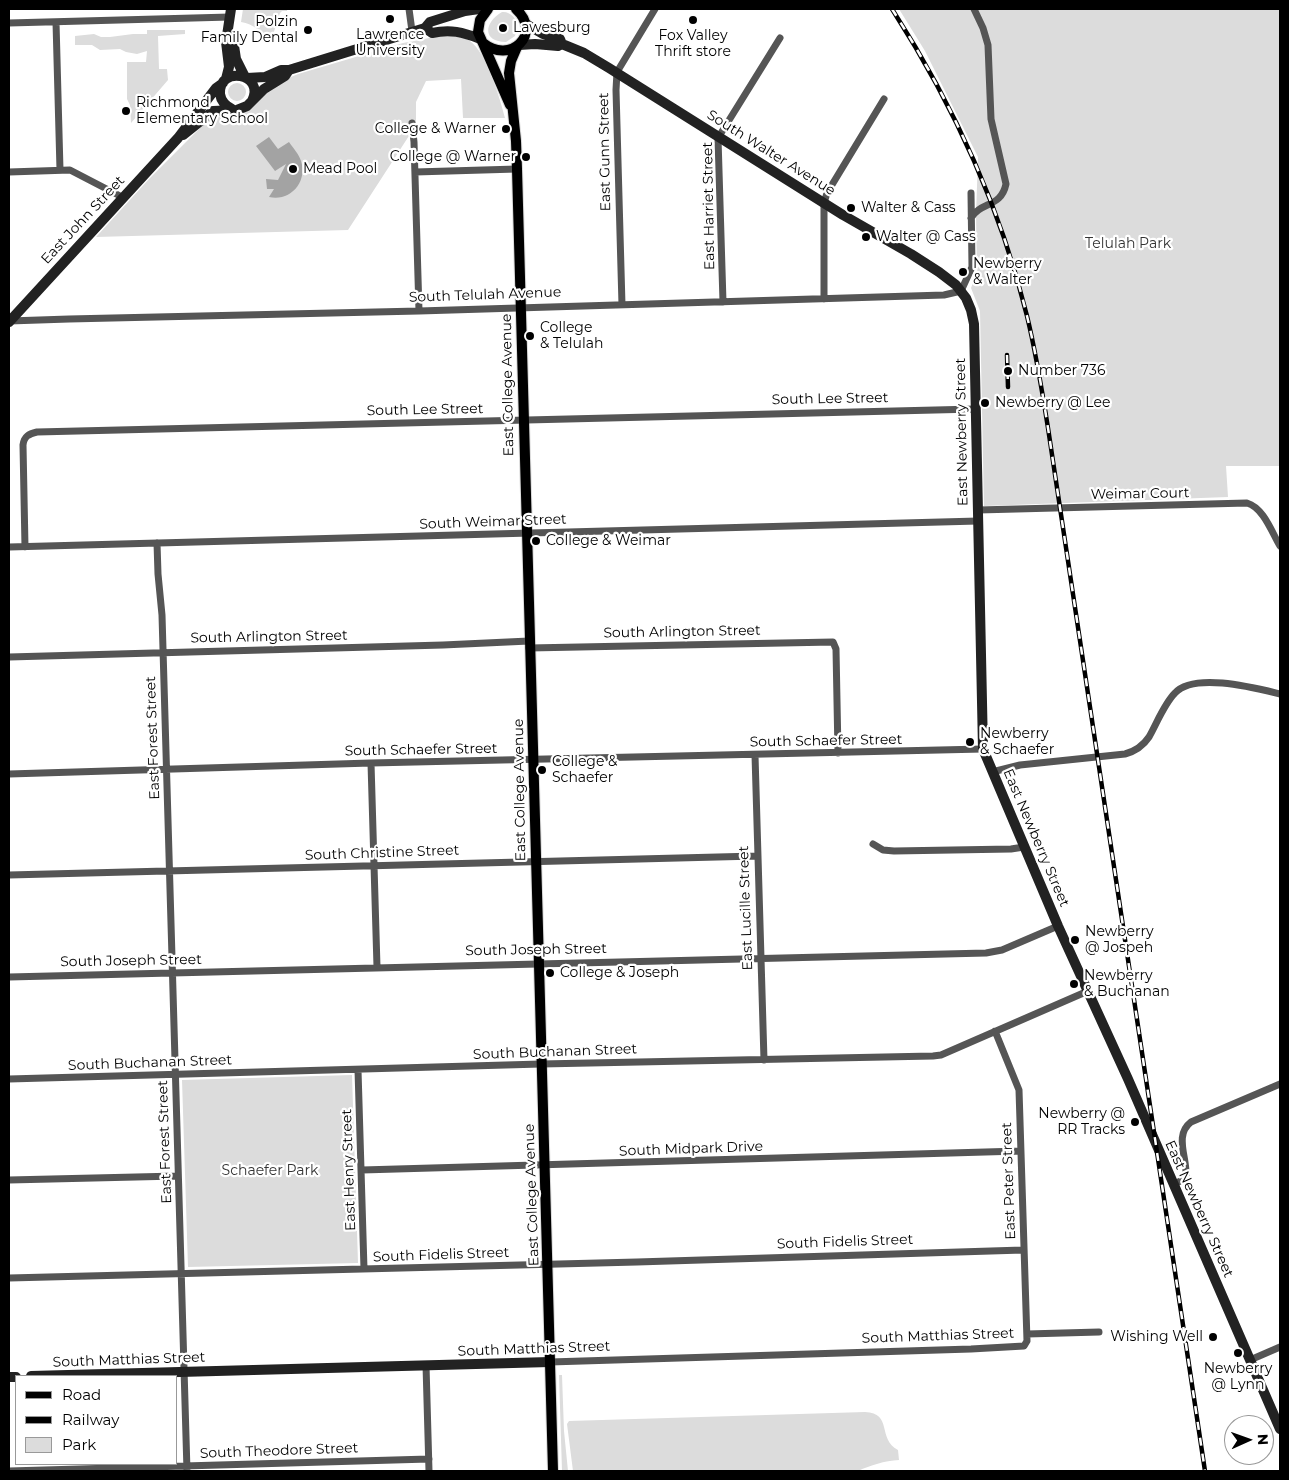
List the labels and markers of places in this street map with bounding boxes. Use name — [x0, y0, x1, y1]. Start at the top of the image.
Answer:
marker: Lawrence University — [384, 13, 396, 25]
place label: Polzin Family Dental — [201, 14, 298, 46]
marker: Fox Valley Thrift store — [687, 14, 699, 26]
place label: Lawesburg — [513, 20, 591, 36]
marker: Lawesburg — [497, 22, 509, 34]
marker: Polzin Family Dental — [302, 24, 314, 36]
place label: Lawrence University — [356, 27, 424, 59]
place label: Fox Valley Thrift store — [655, 28, 731, 60]
place label: Richmond Elementary School — [136, 95, 268, 128]
marker: Richmond Elementary School — [120, 105, 132, 117]
place label: College & Warner — [375, 121, 496, 137]
marker: College & Warner — [500, 123, 512, 135]
place label: College @ Warner — [390, 149, 516, 165]
marker: College @ Warner — [520, 151, 532, 163]
place label: Mead Pool — [303, 161, 377, 177]
marker: Mead Pool — [287, 163, 299, 175]
place label: Walter & Cass — [861, 200, 956, 216]
marker: Walter & Cass — [845, 202, 857, 214]
place label: Walter @ Cass — [876, 229, 976, 245]
marker: Walter @ Cass — [860, 231, 872, 243]
place label: Newberry & Walter — [973, 256, 1042, 288]
marker: Newberry & Walter — [957, 266, 969, 278]
place label: College & Telulah — [540, 320, 603, 352]
marker: College & Telulah — [524, 330, 536, 342]
place label: Number 736 — [1018, 363, 1105, 379]
marker: Number 736 — [1002, 365, 1014, 377]
place label: Newberry @ Lee — [995, 395, 1110, 411]
marker: Newberry @ Lee — [979, 397, 991, 409]
place label: College & Weimar — [546, 533, 671, 549]
marker: College & Weimar — [530, 535, 542, 547]
place label: Newberry & Schaefer — [980, 726, 1054, 759]
marker: Newberry & Schaefer — [964, 736, 976, 748]
place label: College & Schaefer — [552, 754, 617, 786]
marker: College & Schaefer — [536, 764, 548, 776]
place label: Newberry @ Jospeh — [1085, 924, 1154, 956]
marker: Newberry @ Jospeh — [1069, 934, 1081, 946]
place label: College & Joseph — [560, 965, 679, 981]
marker: College & Joseph — [544, 967, 556, 979]
place label: Newberry & Buchanan — [1084, 968, 1170, 1000]
marker: Newberry & Buchanan — [1068, 978, 1080, 990]
place label: Newberry @ RR Tracks — [1038, 1106, 1125, 1138]
marker: Newberry @ RR Tracks — [1129, 1116, 1141, 1128]
place label: Wishing Well — [1110, 1329, 1203, 1345]
marker: Wishing Well — [1207, 1331, 1219, 1343]
marker: Newberry @ Lynn — [1232, 1347, 1244, 1359]
place label: Newberry @ Lynn — [1204, 1361, 1272, 1394]

